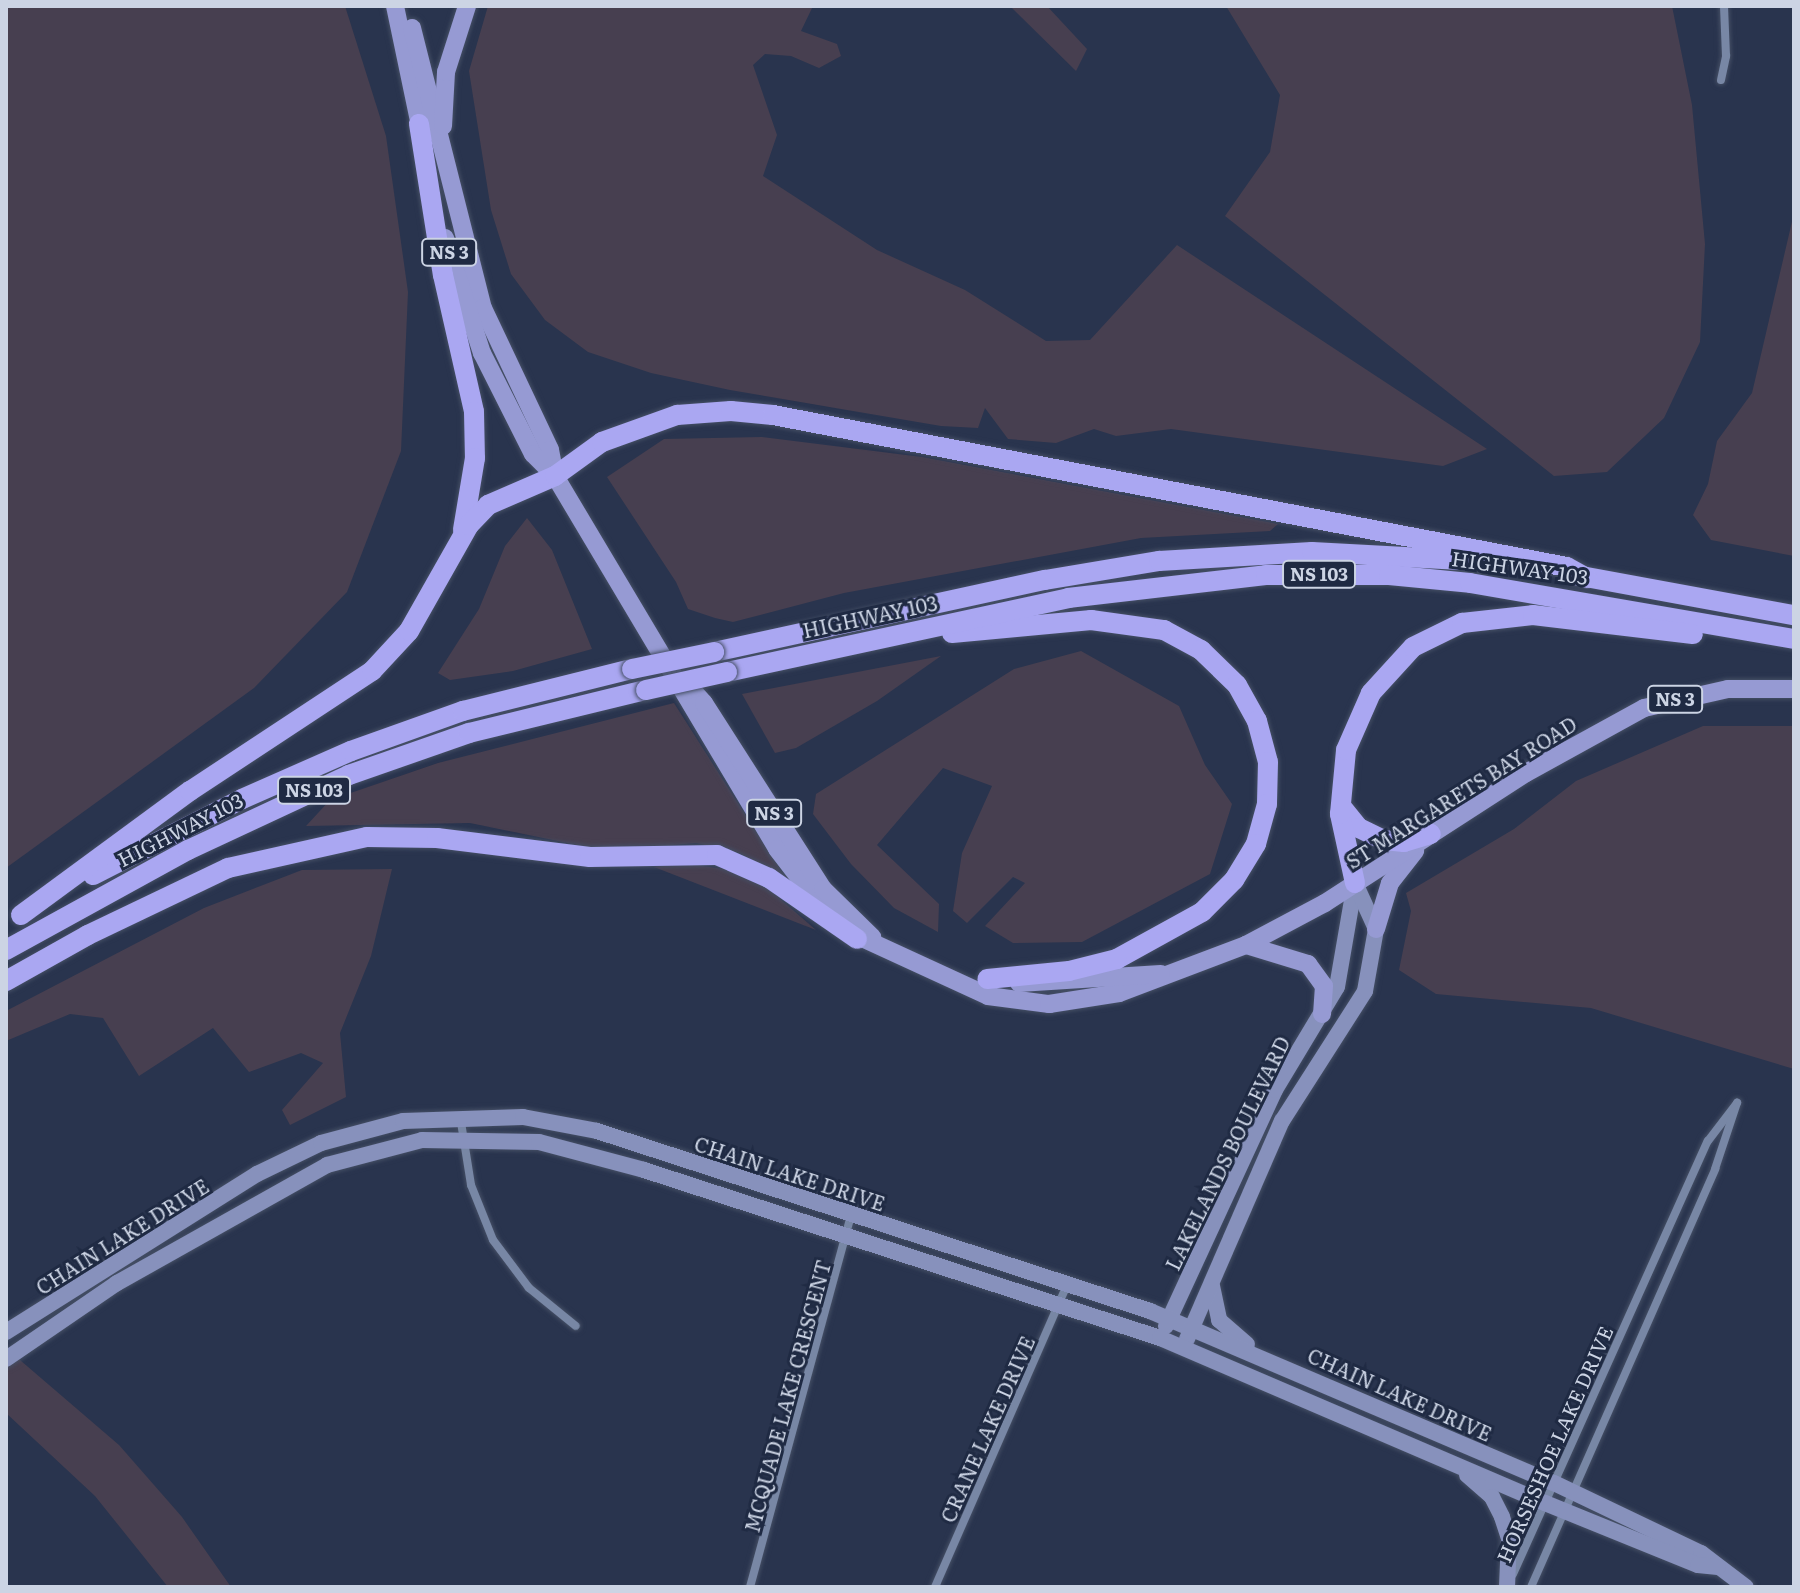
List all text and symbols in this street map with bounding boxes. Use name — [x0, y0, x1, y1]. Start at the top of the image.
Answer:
road number: NS 3 — [421, 238, 477, 266]
street label: HIGHWAY 103 — [1450, 546, 1590, 588]
road number: NS 103 — [1281, 560, 1357, 588]
street label: HIGHWAY 103 — [800, 590, 940, 642]
road number: NS 3 — [1647, 685, 1703, 713]
street label: ST MARGARETS BAY ROAD — [1341, 711, 1581, 873]
road number: NS 103 — [276, 776, 352, 804]
street label: HIGHWAY 103 — [113, 787, 247, 871]
road number: NS 3 — [746, 799, 802, 827]
street label: LAKELANDS BOULEVARD — [1160, 1032, 1294, 1274]
street label: CHAIN LAKE DRIVE — [692, 1131, 888, 1215]
street label: CHAIN LAKE DRIVE — [31, 1173, 213, 1299]
street label: MCQUADE LAKE CRESCENT — [739, 1257, 835, 1535]
street label: HORSESHOE LAKE DRIVE — [1491, 1322, 1617, 1566]
street label: CRANE LAKE DRIVE — [935, 1332, 1039, 1526]
street label: CHAIN LAKE DRIVE — [1304, 1343, 1496, 1445]

